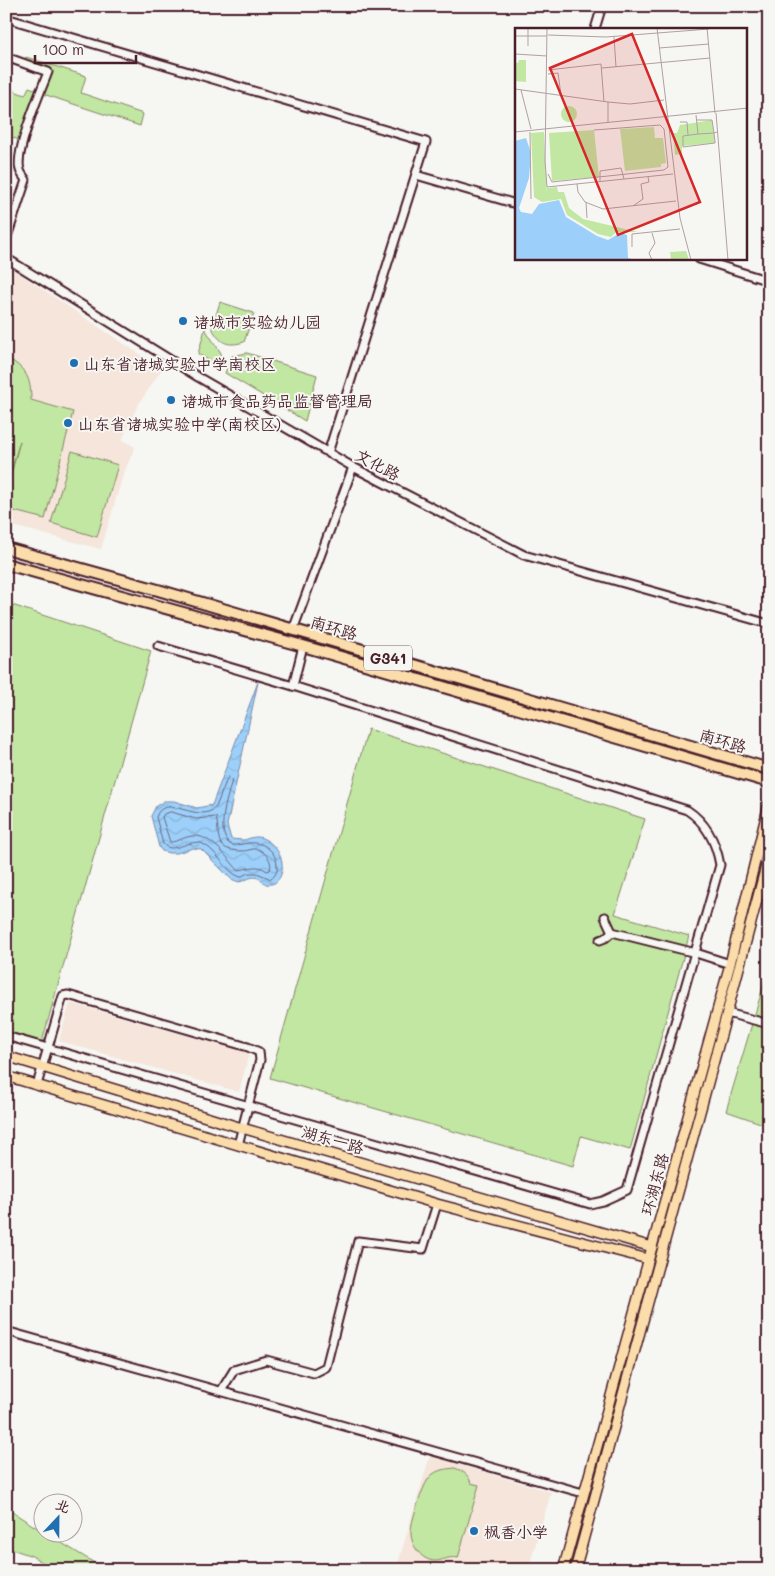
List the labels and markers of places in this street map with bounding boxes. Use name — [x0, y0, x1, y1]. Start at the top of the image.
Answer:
place label: 诸城市实验幼儿园 — [193, 311, 321, 332]
marker: 诸城市实验幼儿园 — [177, 315, 189, 327]
place label: 山东省诸城实验中学南校区 — [84, 353, 276, 374]
marker: 山东省诸城实验中学南校区 — [68, 357, 80, 369]
place label: 诸城市食品药品监督管理局 — [181, 390, 373, 411]
marker: 诸城市食品药品监督管理局 — [165, 394, 177, 406]
place label: 山东省诸城实验中学(南校区) — [78, 413, 281, 434]
marker: 山东省诸城实验中学(南校区) — [62, 417, 74, 429]
place label: 枫香小学 — [484, 1521, 548, 1542]
marker: 枫香小学 — [468, 1525, 480, 1537]

